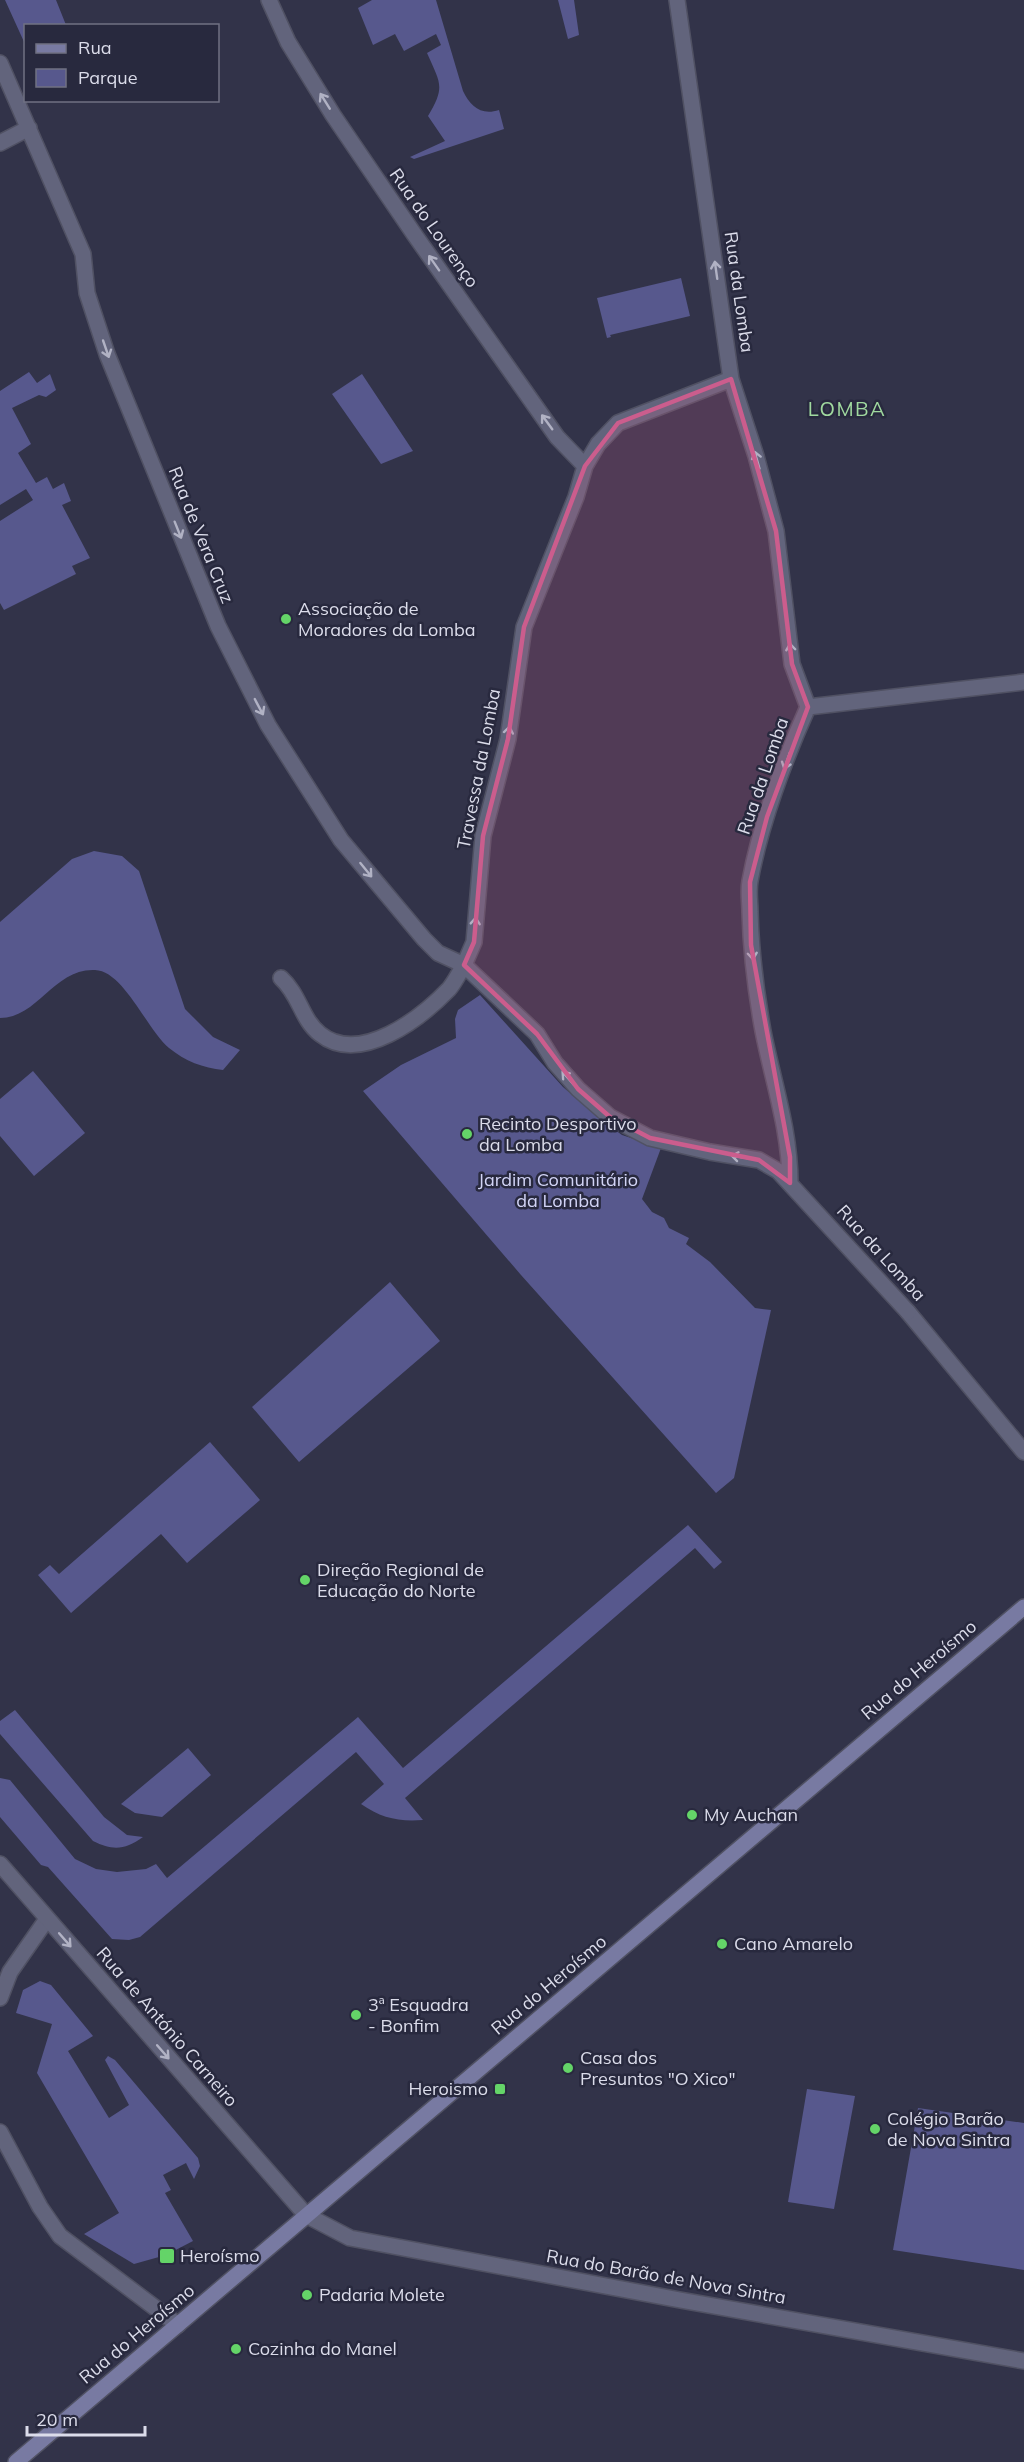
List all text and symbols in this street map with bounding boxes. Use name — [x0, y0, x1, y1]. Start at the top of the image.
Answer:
legend — [24, 24, 219, 102]
text: Rua — [78, 36, 112, 59]
text: Parque — [78, 66, 137, 89]
one-way arrow — [318, 93, 330, 110]
street label: Rua do Lourenço — [385, 164, 484, 292]
street label: Rua da Lomba — [720, 230, 759, 354]
one-way arrow — [428, 255, 440, 271]
one-way arrow — [711, 261, 722, 280]
one-way arrow — [101, 339, 112, 358]
district label: LOMBA — [808, 396, 886, 421]
one-way arrow — [541, 415, 553, 431]
one-way arrow — [751, 451, 762, 470]
street label: Rua de Vera Cruz — [164, 463, 239, 607]
one-way arrow — [173, 520, 184, 539]
place label: Associação de Moradores da Lomba — [298, 597, 476, 641]
marker: Associação de Moradores da Lomba — [279, 612, 293, 626]
one-way arrow — [785, 642, 796, 662]
street label: Travessa da Lomba — [452, 687, 505, 851]
one-way arrow — [253, 698, 265, 715]
street label: Rua da Lomba — [732, 714, 793, 837]
one-way arrow — [503, 725, 514, 745]
one-way arrow — [780, 751, 791, 770]
one-way arrow — [359, 862, 372, 878]
one-way arrow — [470, 917, 481, 937]
one-way arrow — [747, 940, 758, 960]
one-way arrow — [561, 1071, 575, 1086]
place label: Recinto Desportivo da Lomba — [479, 1112, 637, 1156]
marker: Recinto Desportivo da Lomba — [460, 1127, 474, 1141]
one-way arrow — [731, 1151, 750, 1162]
park label: Jardim Comunitário da Lomba — [478, 1168, 638, 1212]
street label: Rua da Lomba — [832, 1200, 931, 1306]
place label: Direção Regional de Educação do Norte — [317, 1558, 484, 1602]
marker: Direção Regional de Educação do Norte — [298, 1573, 312, 1587]
street label: Rua do Heroísmo — [856, 1615, 981, 1725]
place label: My Auchan — [704, 1803, 798, 1826]
marker: My Auchan — [685, 1808, 699, 1822]
street label: Rua do Heroísmo — [486, 1930, 611, 2040]
one-way arrow — [58, 1932, 72, 1947]
place label: Cano Amarelo — [734, 1932, 853, 1955]
marker: Cano Amarelo — [715, 1937, 729, 1951]
street label: Rua de António Carneiro — [92, 1942, 243, 2111]
place label: 3ª Esquadra - Bonfim — [368, 1993, 469, 2037]
marker: 3ª Esquadra - Bonfim — [349, 2008, 363, 2022]
one-way arrow — [156, 2044, 170, 2059]
place label: Casa dos Presuntos "O Xico" — [580, 2046, 735, 2090]
marker: Casa dos Presuntos "O Xico" — [561, 2061, 575, 2075]
place label: Heroismo — [408, 2077, 488, 2100]
marker: Heroismo — [493, 2082, 507, 2096]
place label: Colégio Barão de Nova Sintra — [887, 2107, 1010, 2151]
marker: Colégio Barão de Nova Sintra — [868, 2122, 882, 2136]
place label: Heroísmo — [180, 2244, 260, 2267]
street label: Rua do Barão de Nova Sintra — [545, 2244, 788, 2309]
marker: Heroísmo — [158, 2247, 176, 2265]
street label: Rua do Heroísmo — [74, 2279, 199, 2389]
place label: Padaria Molete — [319, 2283, 445, 2306]
marker: Padaria Molete — [300, 2288, 314, 2302]
place label: Cozinha do Manel — [248, 2337, 397, 2360]
marker: Cozinha do Manel — [229, 2342, 243, 2356]
scale bar — [27, 2399, 146, 2437]
text: 20 m — [36, 2408, 78, 2431]

